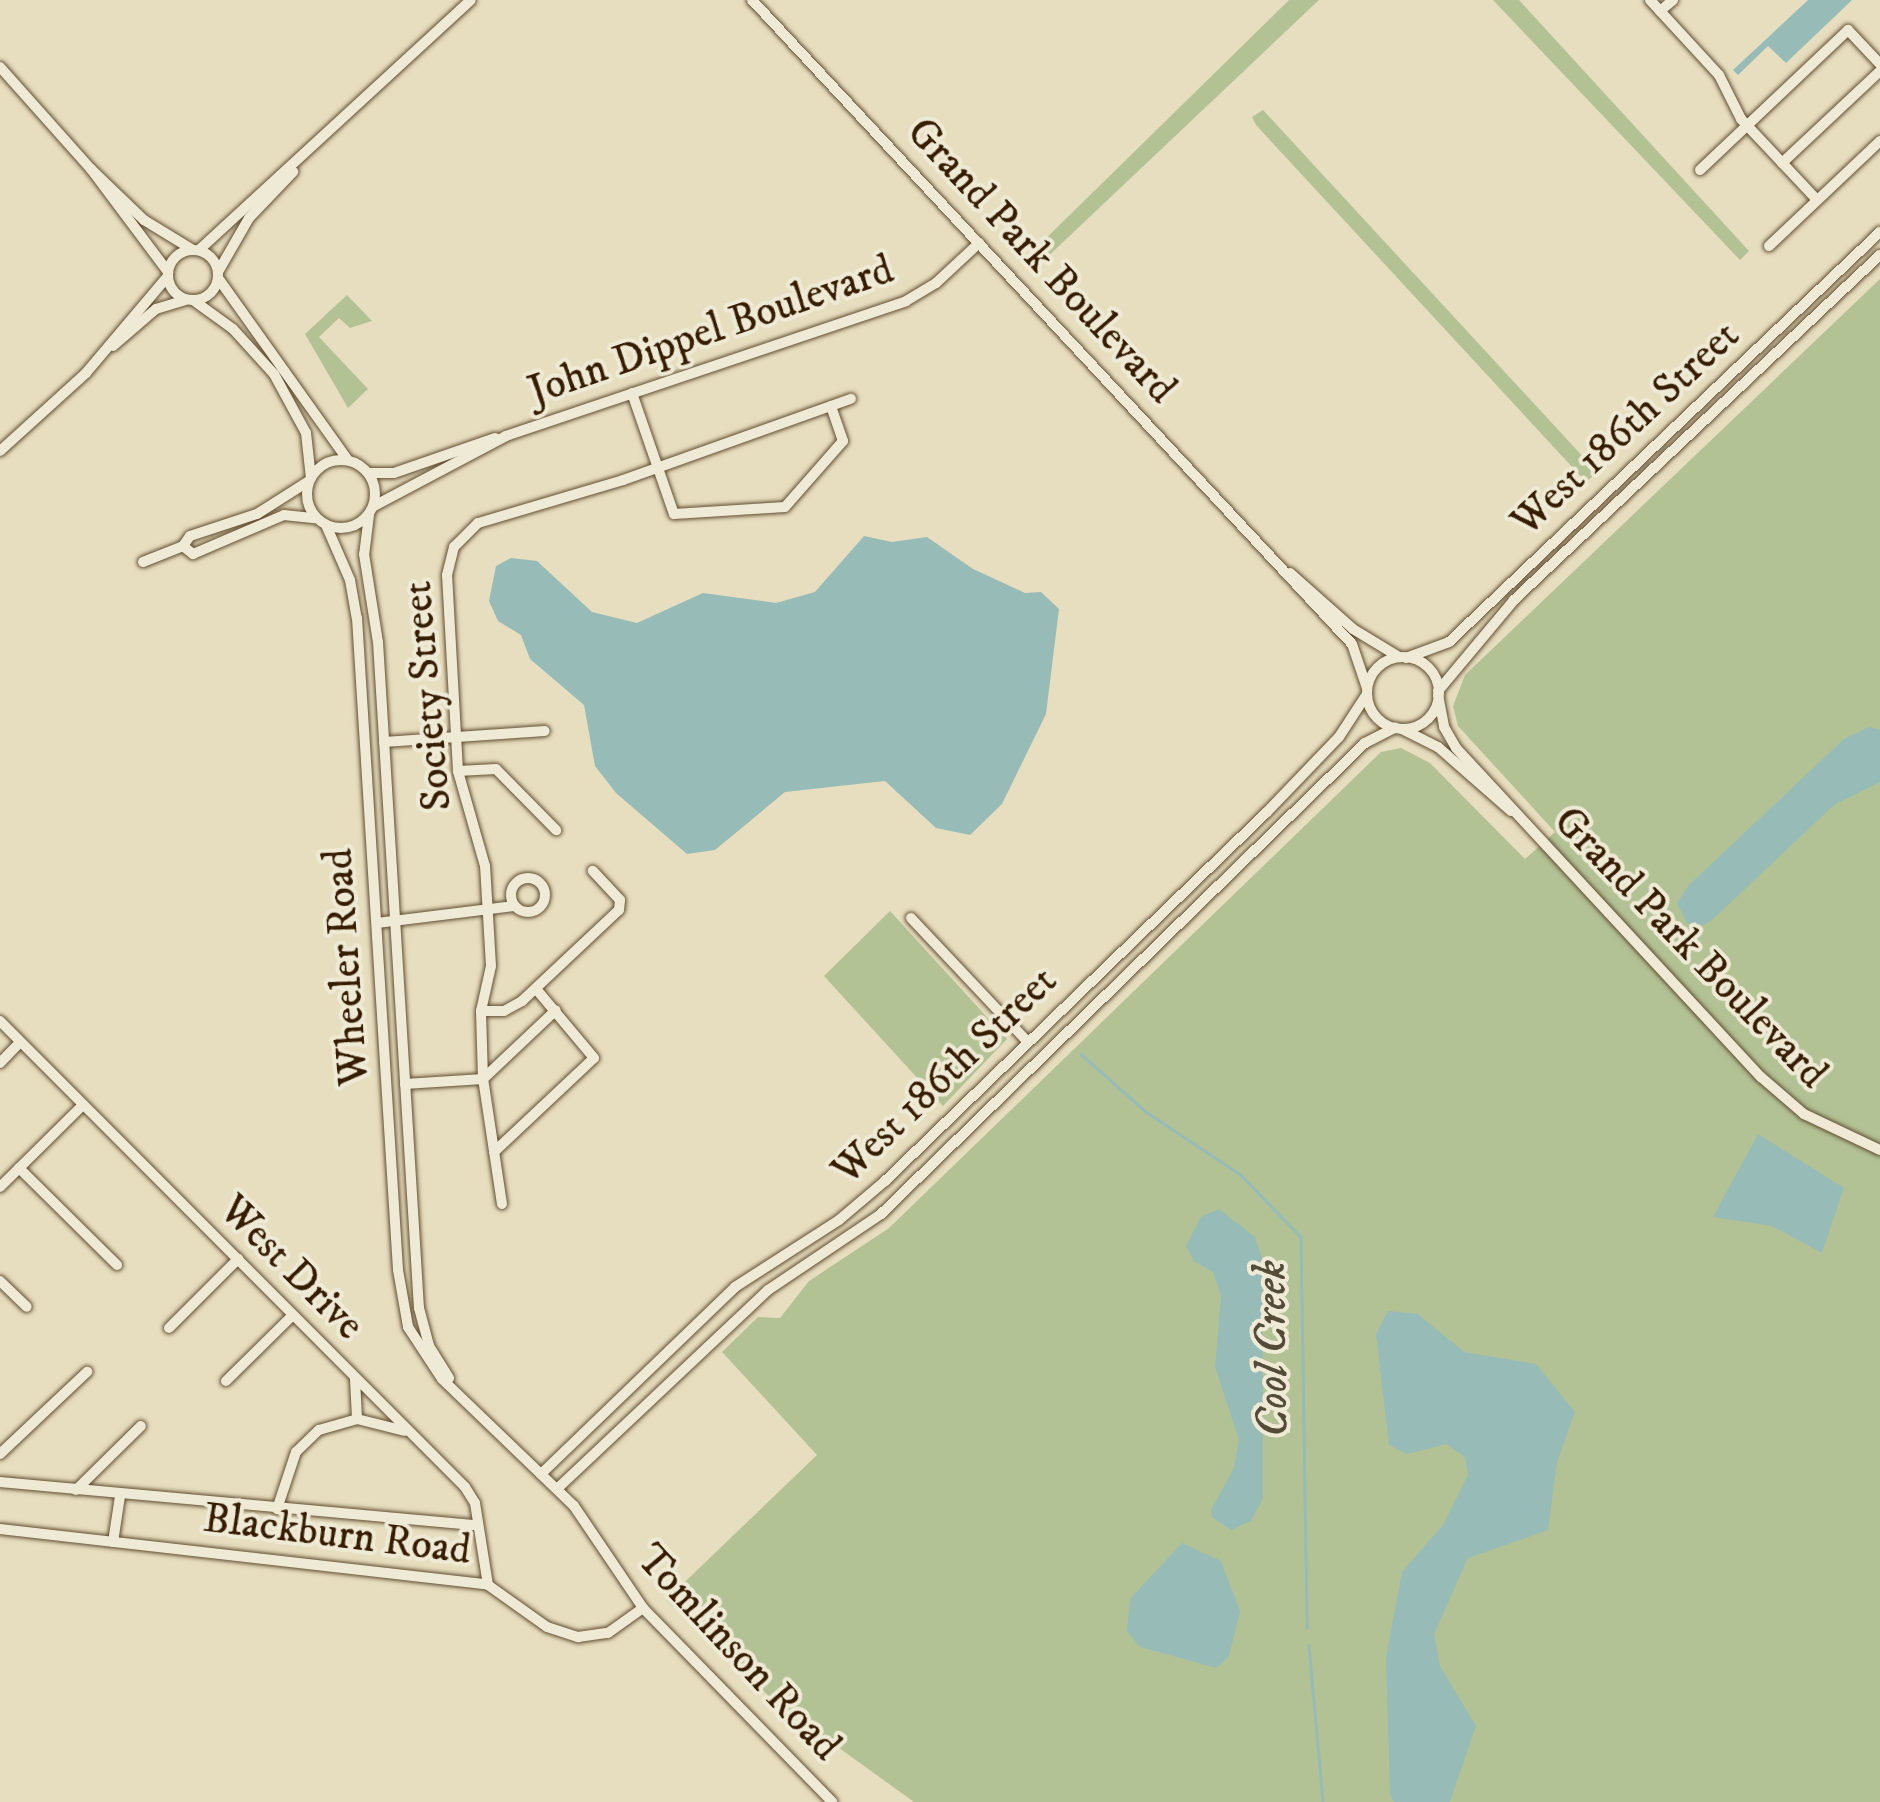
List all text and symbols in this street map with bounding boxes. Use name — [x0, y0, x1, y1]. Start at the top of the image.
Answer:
street label: Grand Park Boulevard — [896, 108, 1186, 414]
street label: John Dippel Boulevard — [522, 245, 900, 417]
street label: West 186th Street — [1502, 311, 1750, 547]
street label: Society Street — [393, 579, 463, 813]
street label: Grand Park Boulevard — [1543, 797, 1837, 1099]
street label: Wheeler Road — [314, 847, 380, 1087]
street label: West 186th Street — [822, 956, 1068, 1196]
street label: West Drive — [208, 1185, 374, 1351]
water label: Cool Creek — [1244, 1260, 1302, 1438]
street label: Blackburn Road — [200, 1494, 474, 1576]
street label: Tomlinson Road — [625, 1534, 851, 1772]

